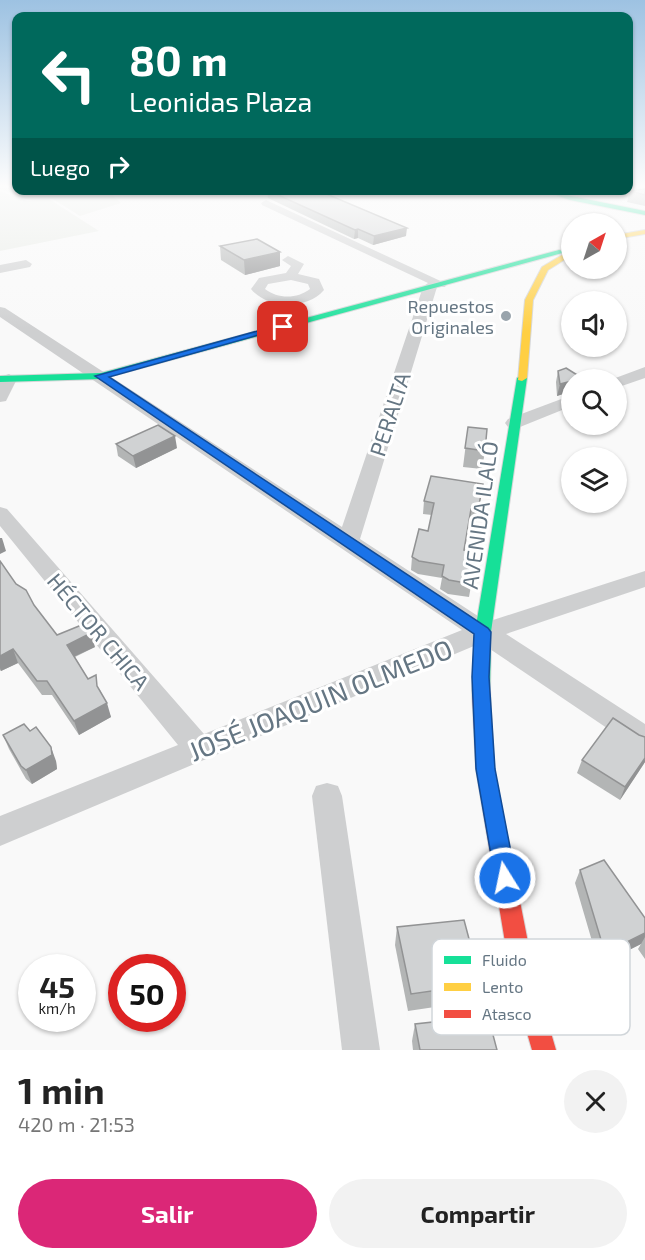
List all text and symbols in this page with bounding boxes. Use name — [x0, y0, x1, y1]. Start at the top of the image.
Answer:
text: 80 m — [129, 34, 228, 84]
icon: left — [30, 36, 108, 114]
text: Leonidas Plaza — [129, 85, 312, 117]
icon: right — [102, 150, 135, 183]
text: Luego — [30, 154, 90, 180]
north arrow — [561, 213, 627, 279]
map controls — [561, 213, 627, 513]
button: sound — [561, 291, 627, 357]
place label: Repuestos Originales — [408, 295, 494, 338]
pin — [257, 301, 308, 352]
marker: Repuestos Originales — [499, 309, 513, 323]
icon: arrive — [266, 310, 299, 343]
street label: PERALTA — [363, 368, 415, 459]
button: search — [561, 369, 627, 435]
street label: AVENIDA ILALÓ — [456, 439, 502, 591]
button: layers — [561, 447, 627, 513]
street label: HÉCTOR CHICA — [43, 567, 156, 695]
street label: JOSÉ JOAQUIN OLMEDO — [183, 631, 457, 768]
position arrow — [473, 846, 537, 910]
legend — [432, 939, 630, 1035]
text: Fluido — [482, 950, 527, 969]
speed limit sign: 50 — [108, 954, 186, 1032]
text: 45 — [39, 968, 75, 1004]
text: Lento — [482, 977, 523, 996]
text: km/h — [38, 999, 76, 1017]
text: Atasco — [482, 1004, 532, 1023]
text: 1 min — [18, 1068, 105, 1111]
button: close — [564, 1070, 627, 1133]
text: 420 m · 21:53 — [18, 1112, 135, 1136]
button: Salir — [18, 1179, 317, 1248]
button: Compartir — [329, 1179, 627, 1248]

